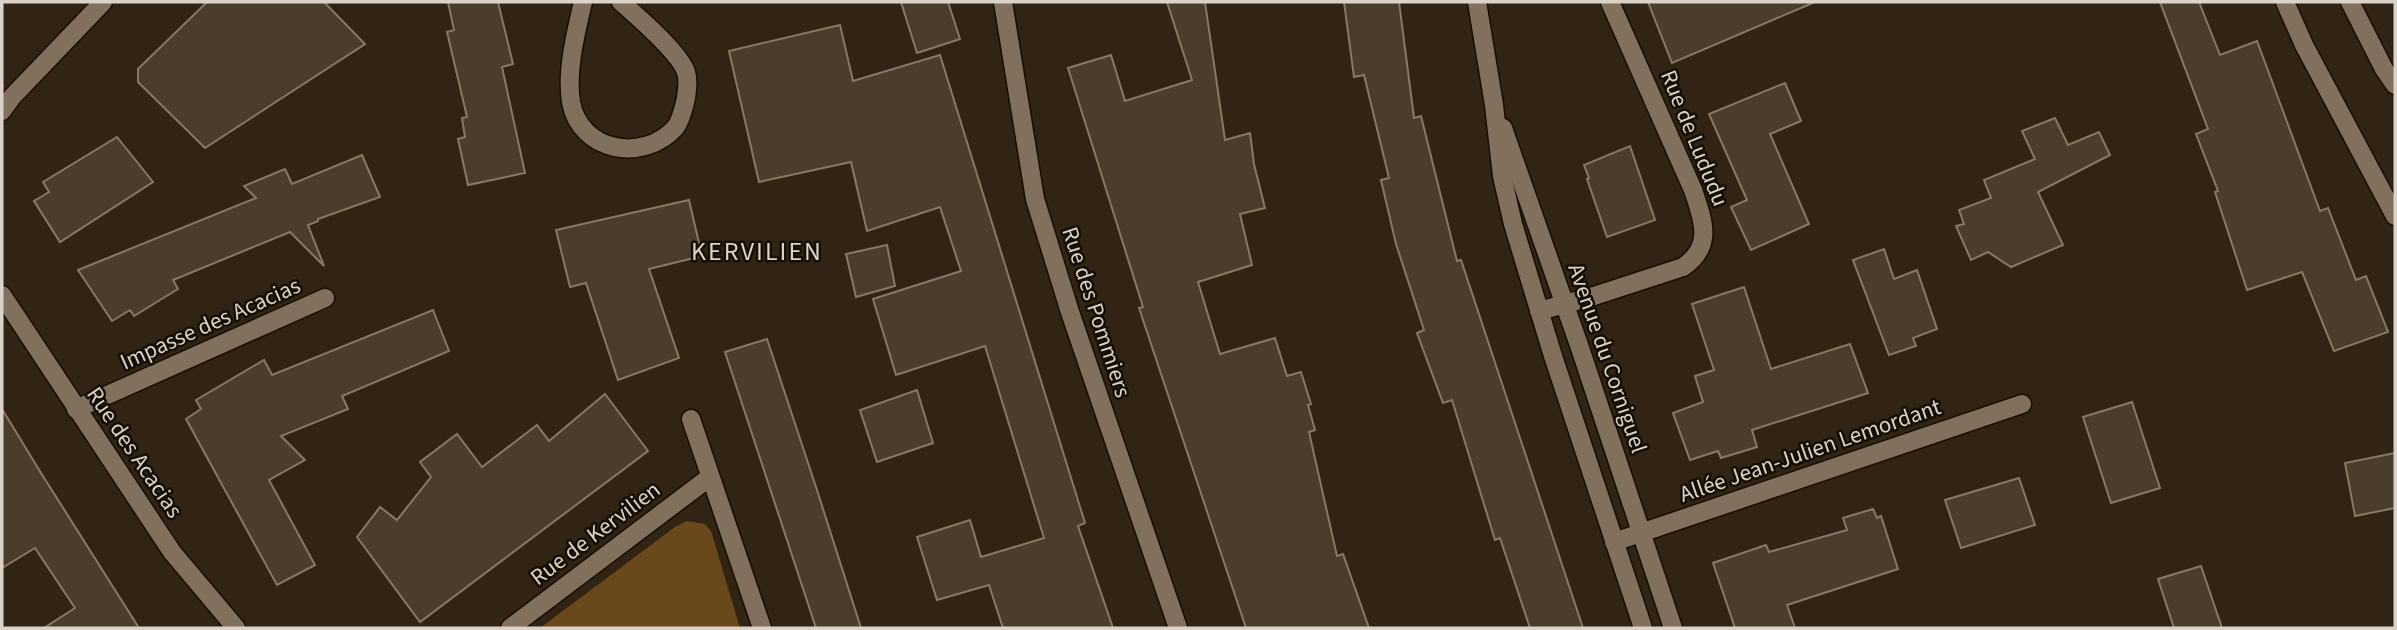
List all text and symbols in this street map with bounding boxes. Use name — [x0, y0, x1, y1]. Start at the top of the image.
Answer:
street label: Rue de Lududu — [1652, 65, 1737, 211]
street label: Rue des Pommiers — [1053, 223, 1140, 402]
district label: KERVILIEN — [691, 233, 823, 270]
street label: Avenue du Corniguel — [1560, 259, 1655, 457]
street label: Impasse des Acacias — [115, 269, 306, 378]
street label: Rue des Acacias — [78, 380, 191, 524]
street label: Allée Jean-Julien Lemordant — [1675, 390, 1946, 511]
street label: Rue de Kervilien — [523, 473, 667, 593]

